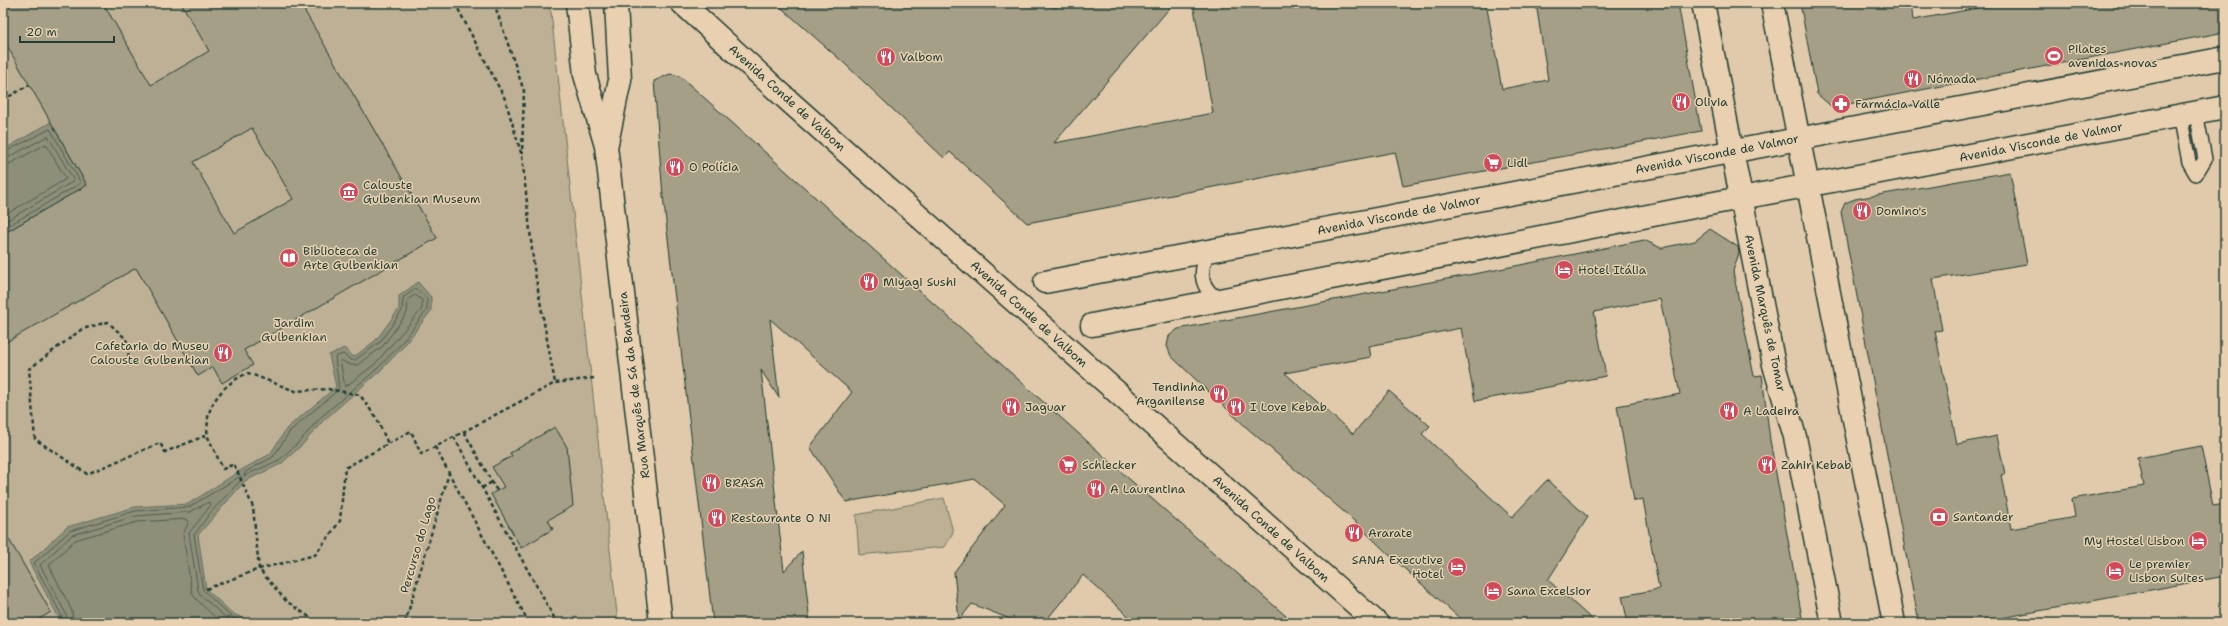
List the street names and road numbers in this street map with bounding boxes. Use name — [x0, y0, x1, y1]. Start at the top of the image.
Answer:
street label: Avenida Conde de Valbom — [725, 41, 849, 155]
street label: Avenida Visconde de Valmor — [1958, 118, 2125, 166]
street label: Avenida Visconde de Valmor — [1634, 130, 1801, 178]
street label: Avenida Visconde de Valmor — [1316, 191, 1483, 239]
street label: Avenida Marquês de Tomar — [1741, 233, 1790, 393]
street label: Avenida Conde de Valbom — [967, 257, 1091, 371]
street label: Rua Marquês de Sá da Bandeira — [615, 290, 653, 479]
street label: Avenida Conde de Valbom — [1209, 472, 1333, 586]
street label: Percurso do Lago — [397, 495, 439, 595]

